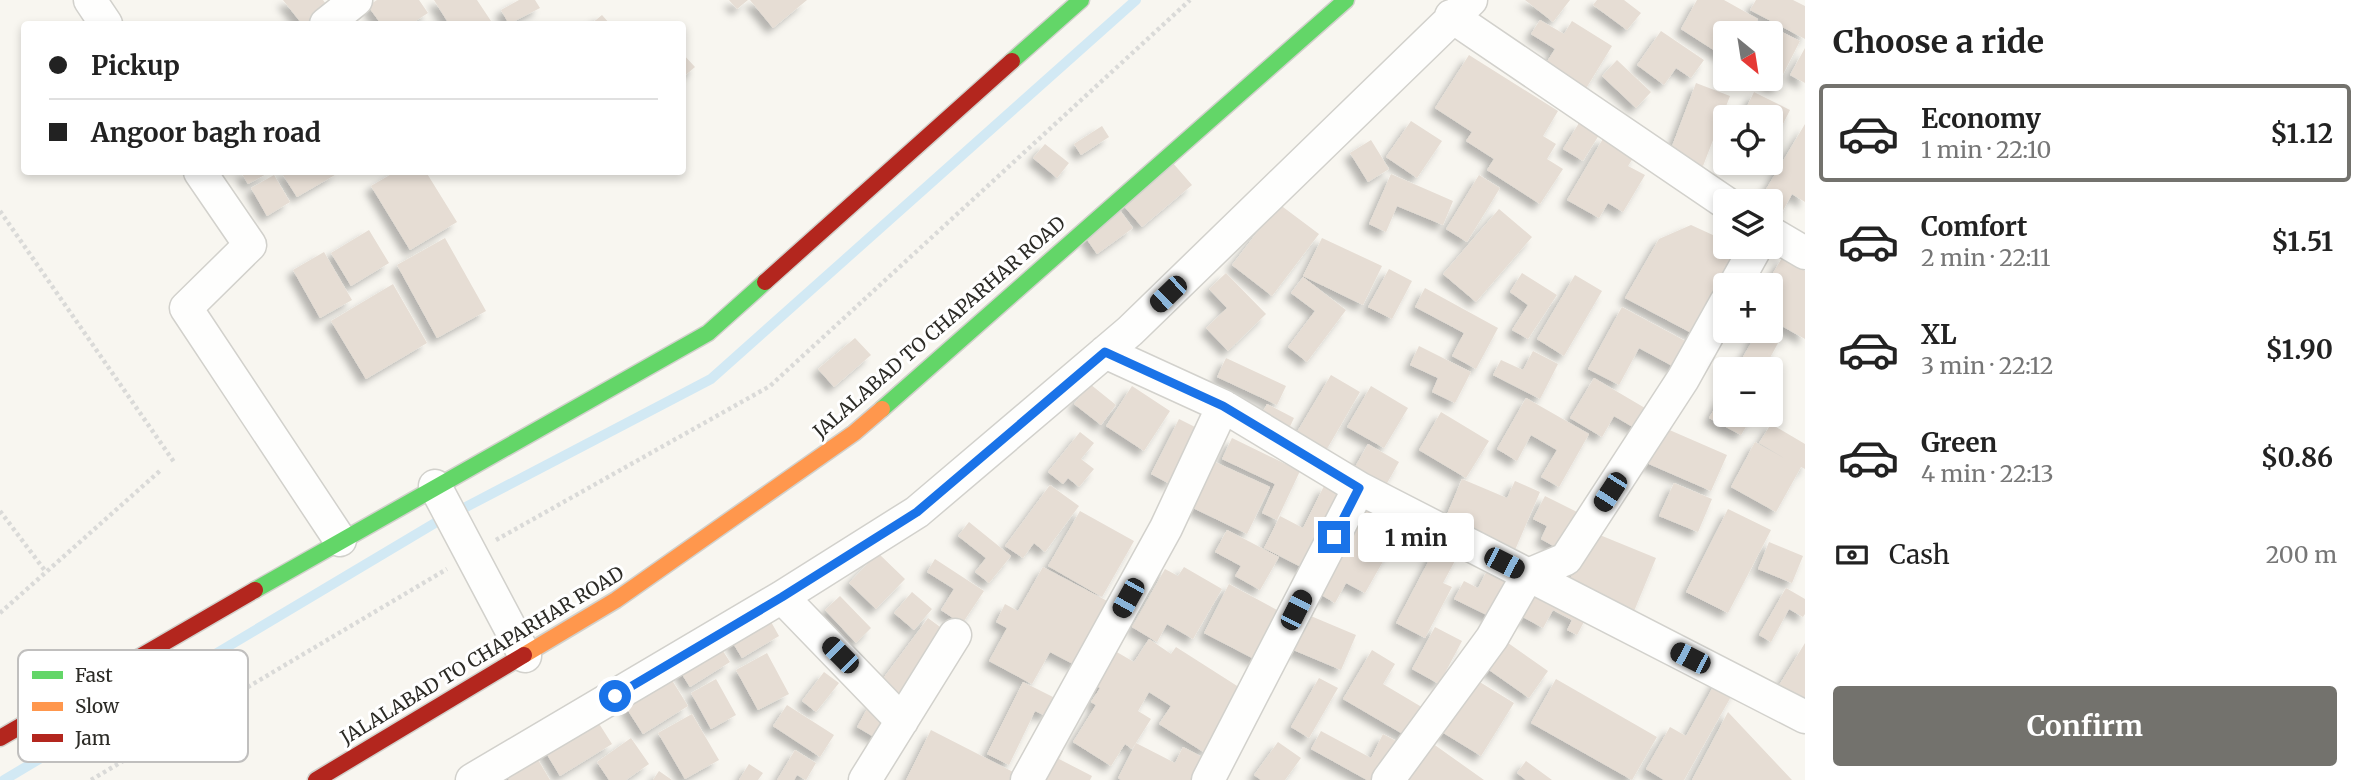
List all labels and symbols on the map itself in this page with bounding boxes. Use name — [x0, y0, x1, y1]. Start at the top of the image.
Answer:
north arrow — [1713, 21, 1783, 91]
street label: JALALABAD TO CHAPARHAR ROAD — [807, 211, 1070, 444]
car — [1146, 272, 1191, 316]
car — [1590, 469, 1631, 515]
callout: 1 min — [1358, 512, 1474, 562]
route end — [1318, 521, 1350, 553]
car — [1481, 544, 1528, 582]
street label: JALALABAD TO CHAPARHAR ROAD — [335, 561, 628, 750]
car — [1109, 575, 1148, 621]
car — [1278, 587, 1315, 633]
car — [818, 633, 863, 677]
car — [1667, 639, 1714, 677]
legend — [18, 650, 248, 762]
text: Fast — [75, 663, 113, 687]
route start — [599, 680, 631, 712]
text: Slow — [75, 694, 120, 718]
text: Jam — [74, 726, 111, 750]

